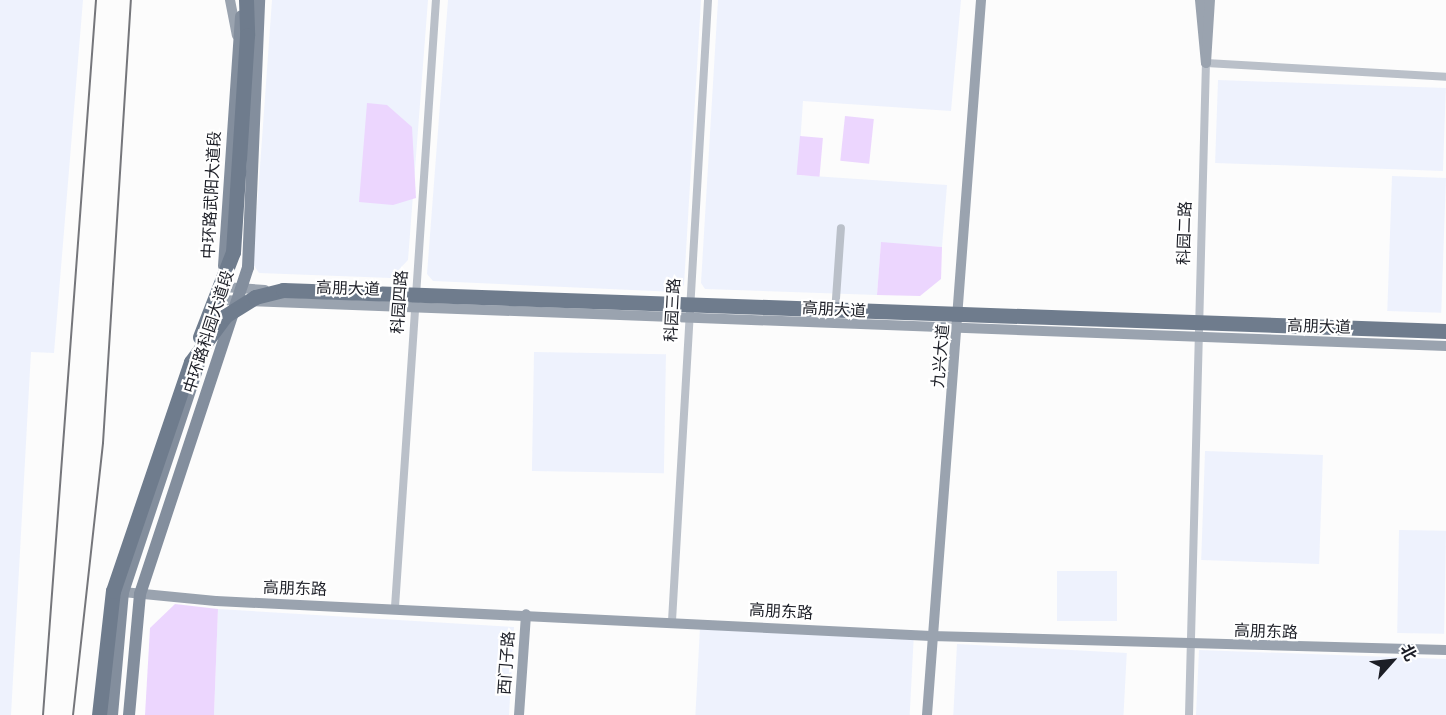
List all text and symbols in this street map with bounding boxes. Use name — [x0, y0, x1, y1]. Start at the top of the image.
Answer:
street label: 中环路武阳大道段 — [199, 131, 225, 259]
street label: 科园二路 — [1174, 201, 1196, 265]
street label: 中环路科园大道段 — [180, 268, 238, 396]
street label: 科园四路 — [388, 269, 412, 335]
street label: 高朋大道 — [316, 278, 380, 300]
street label: 科园三路 — [662, 278, 684, 342]
street label: 高朋大道 — [802, 299, 866, 321]
street label: 高朋大道 — [1287, 316, 1351, 338]
street label: 九兴大道 — [929, 323, 953, 389]
street label: 高朋东路 — [263, 578, 327, 600]
street label: 高朋东路 — [749, 601, 813, 623]
street label: 高朋东路 — [1234, 621, 1298, 643]
street label: 西门子路 — [495, 630, 519, 696]
north arrow — [1362, 631, 1422, 691]
text: 北 — [1396, 641, 1421, 664]

